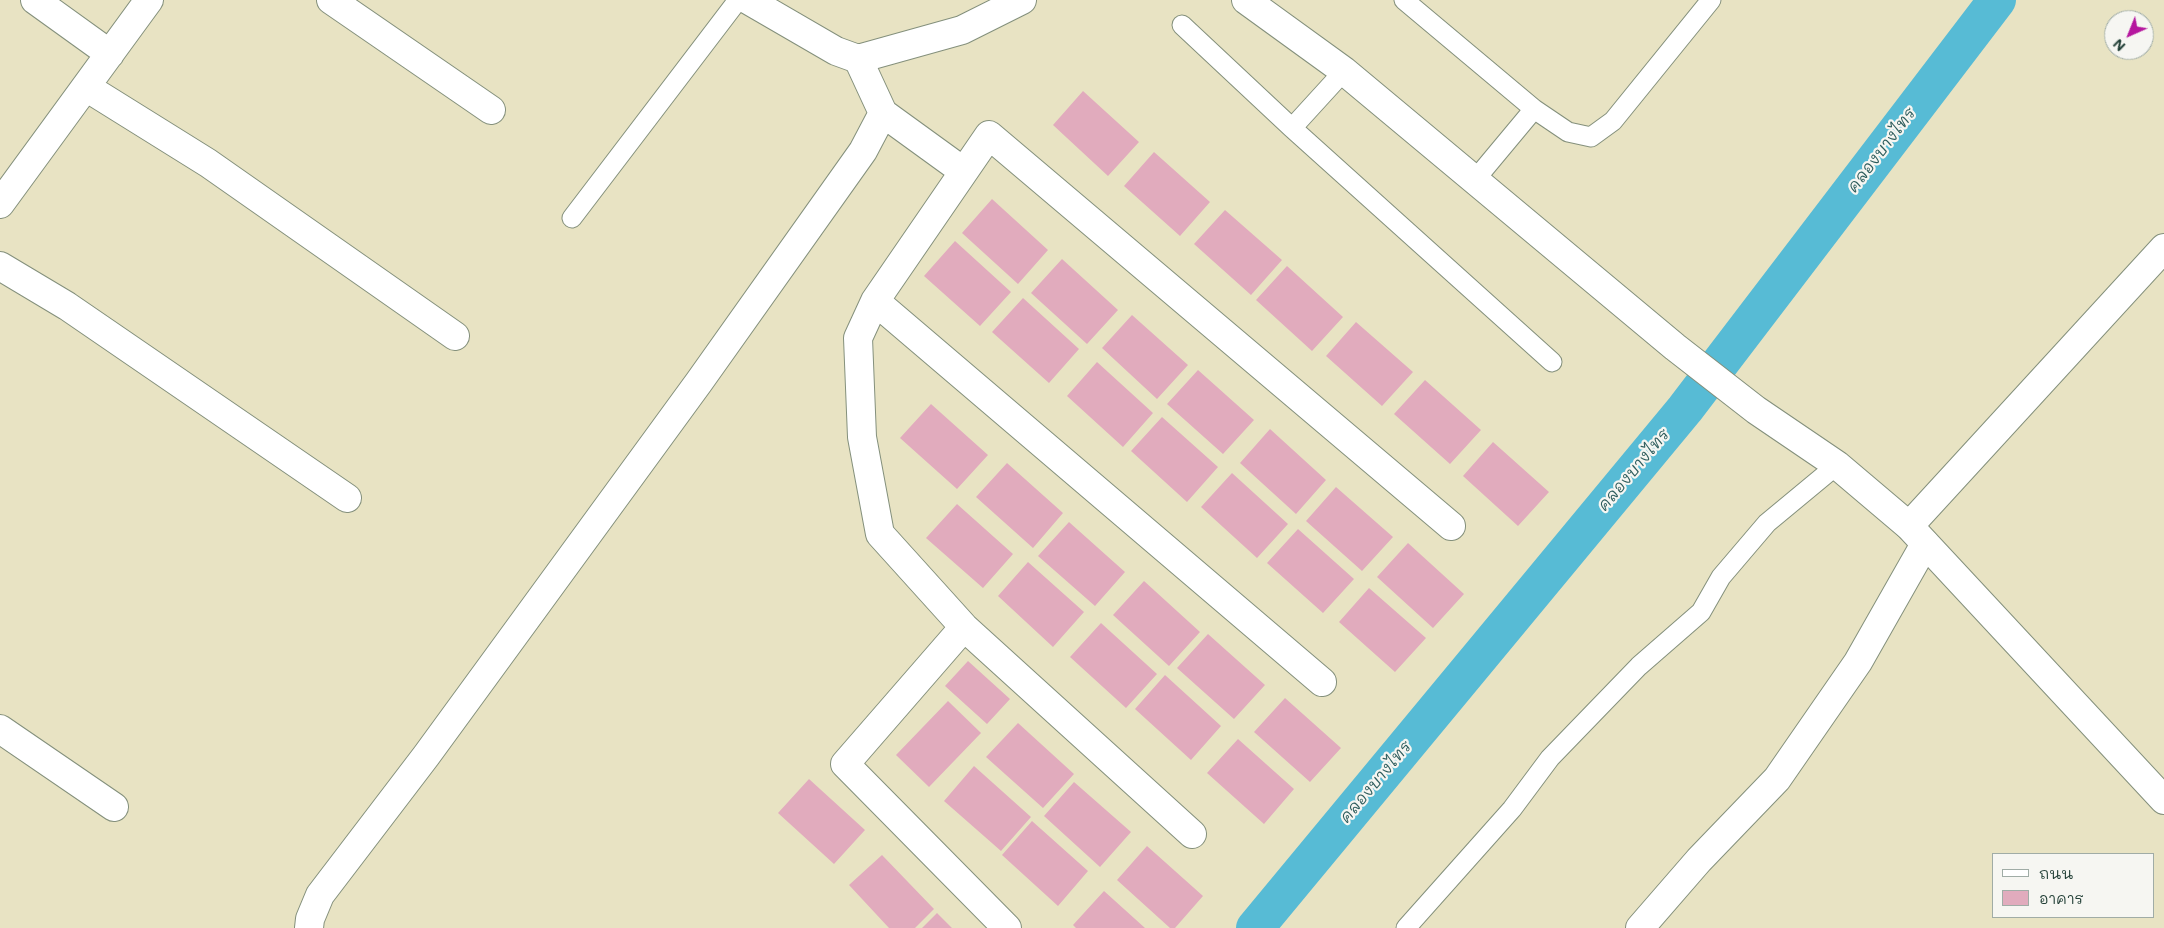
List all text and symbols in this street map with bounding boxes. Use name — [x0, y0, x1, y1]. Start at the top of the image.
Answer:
north arrow — [2104, 10, 2154, 60]
text: N — [2109, 35, 2129, 56]
water label: คลองบางไทร — [1844, 104, 1920, 196]
water label: คลองบางไทร — [1594, 425, 1674, 515]
water label: คลองบางไทร — [1336, 737, 1416, 827]
legend — [1992, 853, 2154, 918]
text: ถนน — [2039, 863, 2073, 883]
text: อาคาร — [2039, 888, 2084, 908]

